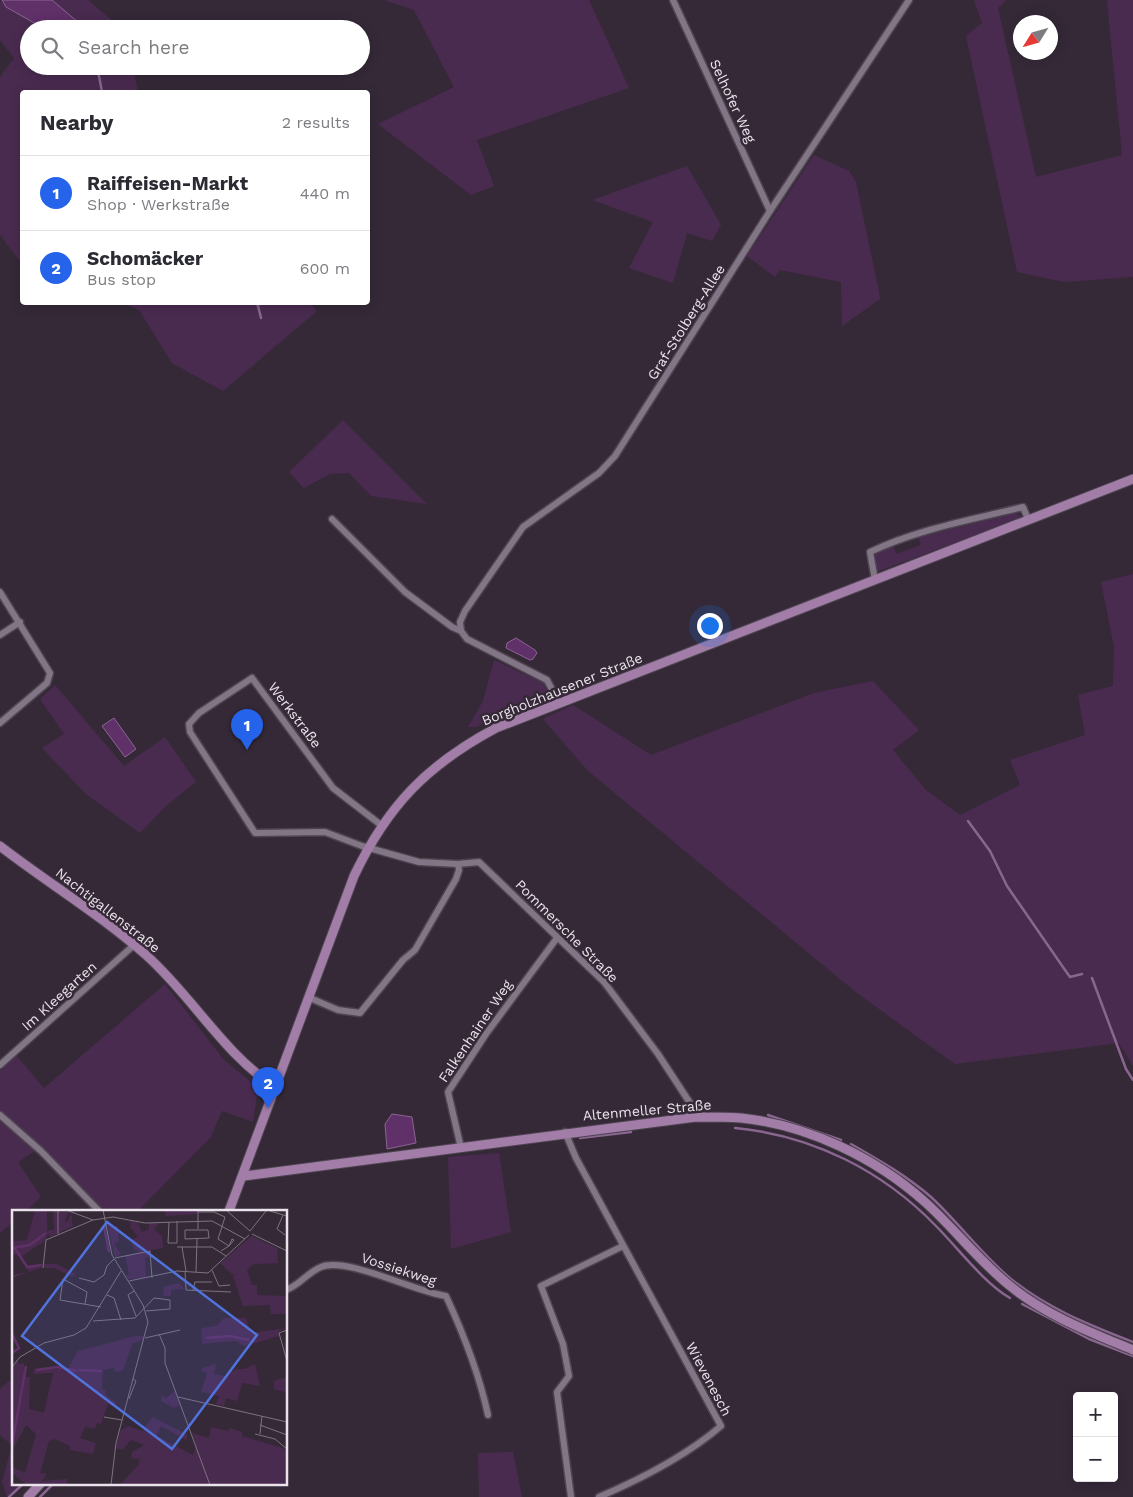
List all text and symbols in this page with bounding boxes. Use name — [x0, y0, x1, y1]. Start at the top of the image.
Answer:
north arrow — [1013, 15, 1058, 60]
search box — [20, 20, 370, 75]
icon: search — [38, 34, 66, 62]
text: Search here — [78, 36, 189, 59]
street label: Selhofer Weg — [707, 57, 759, 146]
text: Nearby — [40, 110, 113, 135]
text: 2 results — [282, 113, 350, 132]
text: Raiffeisen-Markt — [87, 172, 248, 195]
text: 1 — [53, 184, 59, 203]
text: 440 m — [300, 184, 350, 203]
text: Shop · Werkstraße — [87, 195, 230, 214]
text: Schomäcker — [87, 247, 203, 270]
text: 2 — [51, 259, 61, 278]
text: 600 m — [300, 259, 350, 278]
street label: Graf-Stolberg-Allee — [644, 261, 728, 383]
text: Bus stop — [87, 270, 156, 289]
your location — [697, 613, 723, 639]
street label: Borgholzhausener Straße — [479, 649, 645, 729]
street label: Werkstraße — [265, 679, 325, 751]
pin: 1 — [231, 709, 263, 750]
street label: Nachtigallenstraße — [53, 864, 163, 956]
street label: Pommersche Straße — [512, 876, 622, 986]
street label: Im Kleegarten — [18, 958, 100, 1034]
street label: Falkenhainer Weg — [435, 976, 515, 1085]
pin: 2 — [252, 1067, 284, 1108]
street label: Altenmeller Straße — [582, 1096, 712, 1124]
inset map — [12, 1210, 288, 1484]
street label: Vossiekweg — [359, 1249, 439, 1289]
street label: Wievenesch — [683, 1339, 735, 1419]
map controls — [1073, 1392, 1118, 1482]
button: + — [1073, 1392, 1118, 1437]
button: − — [1073, 1437, 1118, 1482]

